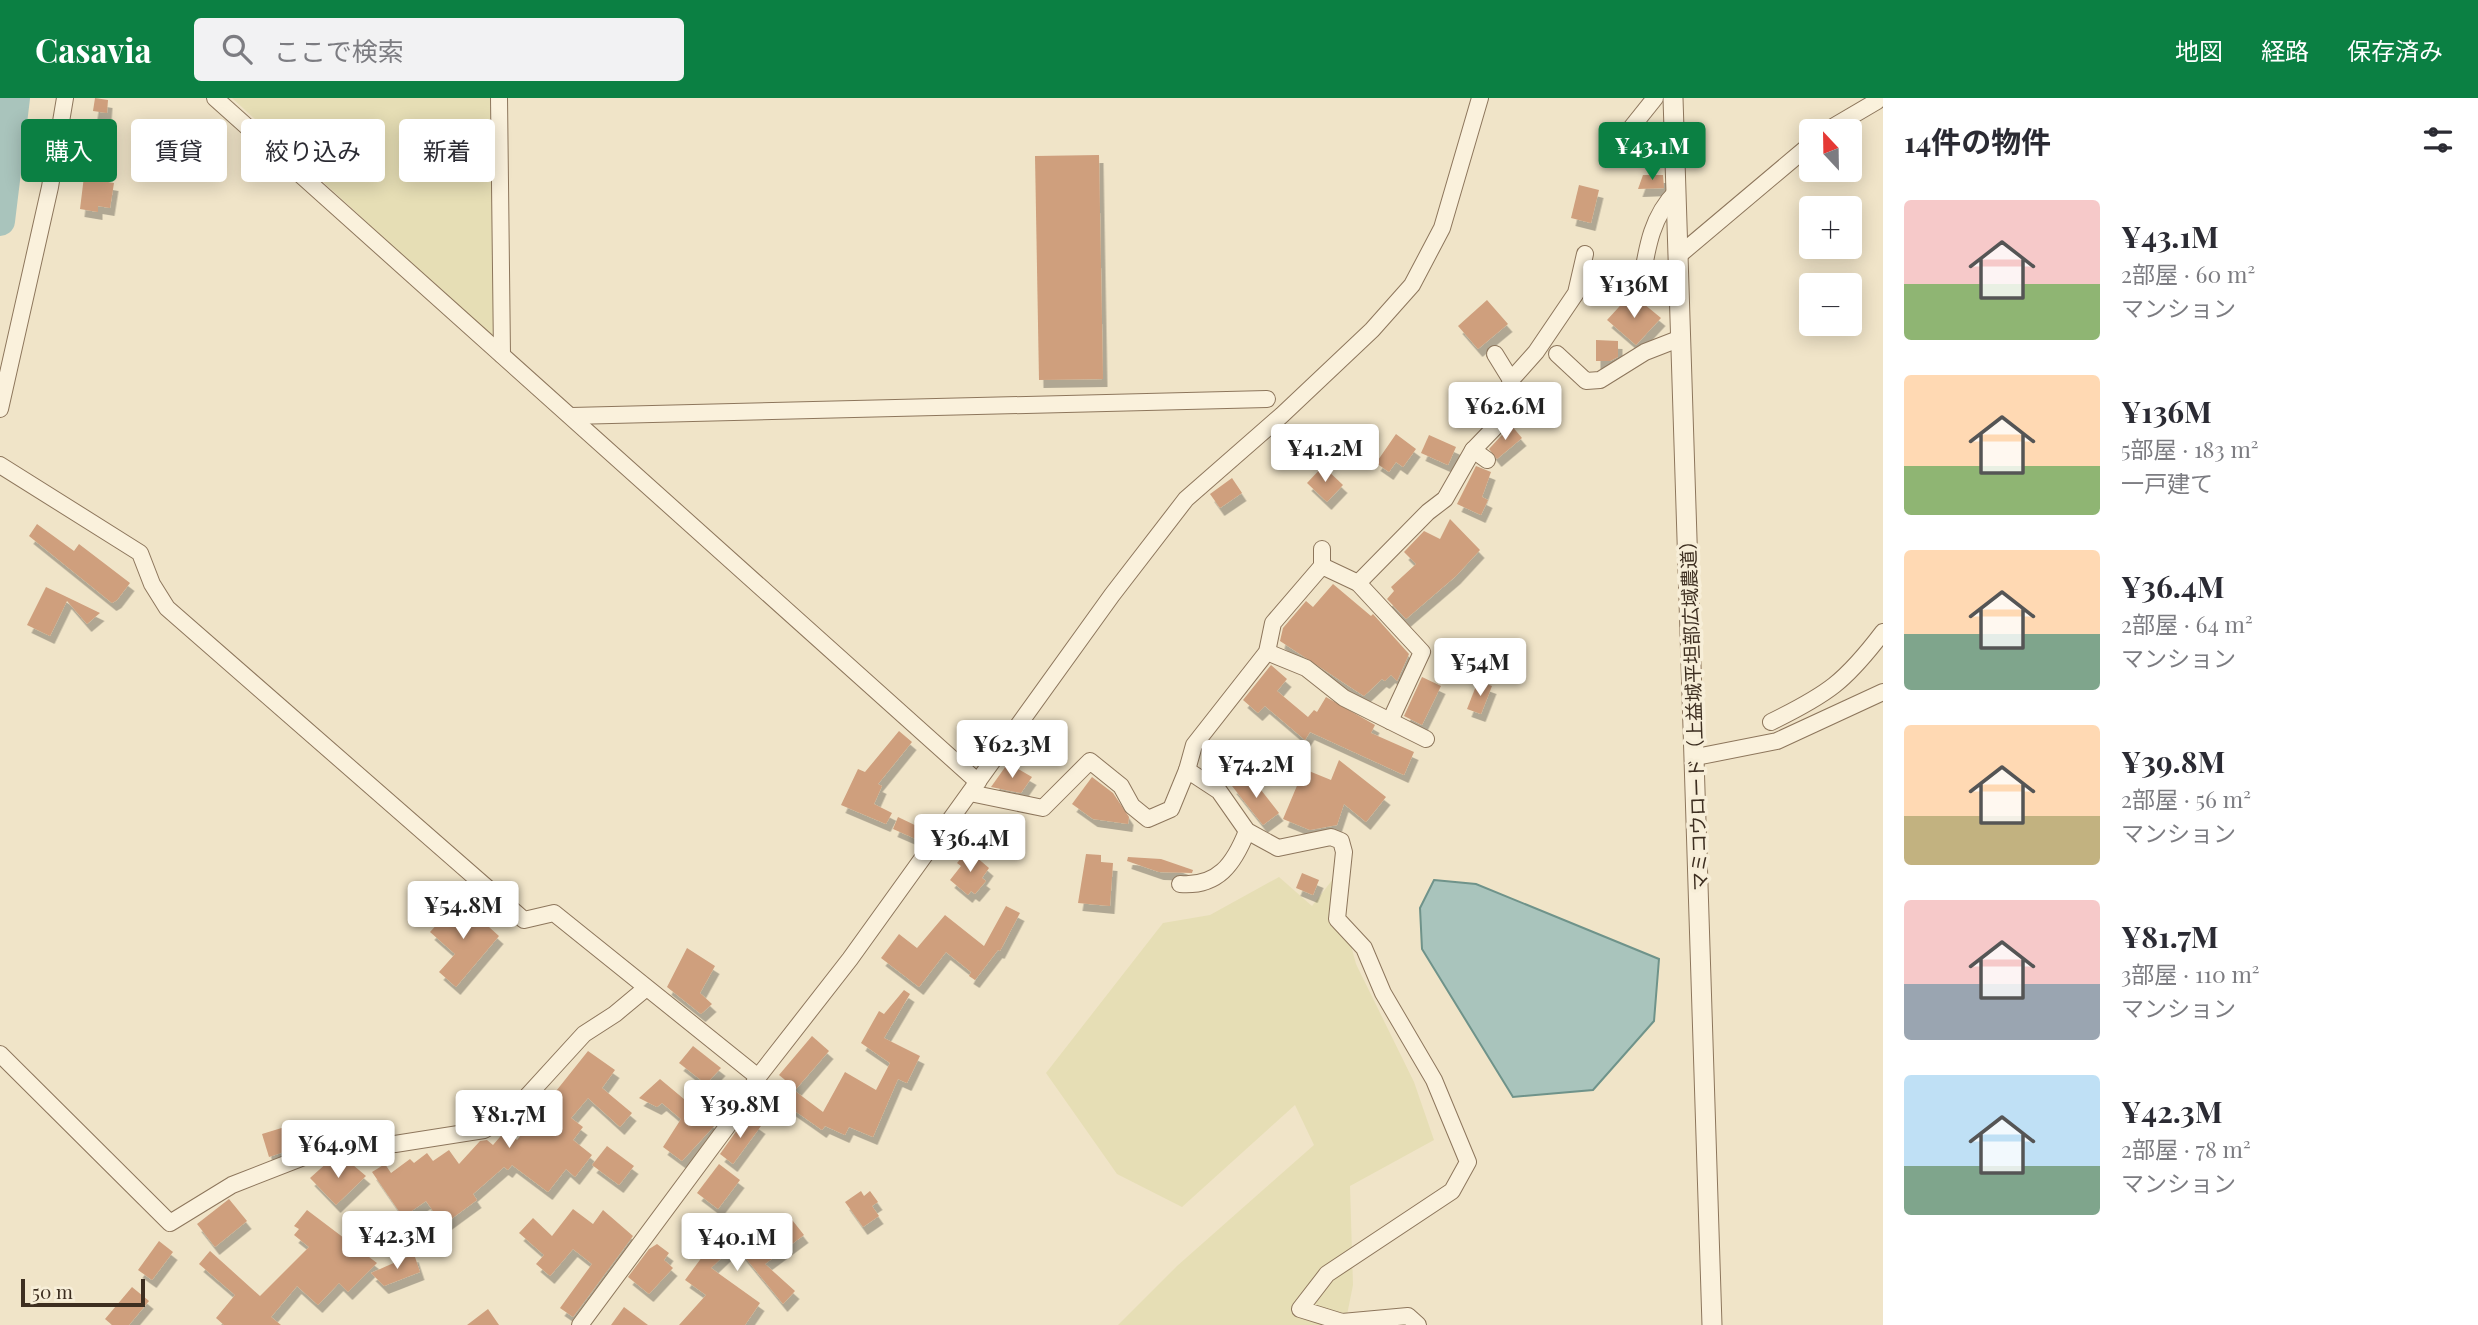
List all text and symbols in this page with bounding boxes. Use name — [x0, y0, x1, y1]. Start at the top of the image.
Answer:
search box — [194, 18, 684, 81]
text: Casavia — [35, 27, 152, 71]
icon: search — [218, 30, 256, 68]
text: ここで検索 — [274, 33, 404, 68]
text: 地図 — [2175, 34, 2223, 66]
text: 経路 — [2261, 34, 2309, 66]
text: 保存済み — [2347, 34, 2443, 66]
chip: 購入 — [21, 119, 117, 182]
chip: 賃貸 — [131, 119, 227, 182]
chip: 絞り込み — [241, 119, 385, 182]
chip: 新着 — [399, 119, 495, 182]
north arrow — [1799, 119, 1862, 182]
map controls — [1799, 119, 1862, 336]
text: 14件の物件 — [1904, 121, 2051, 161]
icon: filters — [2419, 121, 2457, 159]
pin: ¥43.1M — [1595, 122, 1709, 182]
text: ¥43.1M — [1615, 129, 1689, 160]
button: + — [1799, 196, 1862, 259]
text: ¥43.1M — [2121, 216, 2219, 256]
icon: home — [1960, 228, 2044, 312]
text: 2部屋 · 60 m² — [2121, 258, 2255, 289]
pin: ¥136M — [1585, 260, 1683, 320]
text: ¥136M — [1599, 267, 1669, 298]
button: − — [1799, 273, 1862, 336]
text: マンション — [2121, 292, 2236, 323]
pin: ¥62.6M — [1448, 382, 1562, 442]
text: ¥62.6M — [1465, 389, 1545, 420]
text: ¥136M — [2121, 391, 2212, 431]
icon: home — [1960, 403, 2044, 487]
pin: ¥41.2M — [1268, 424, 1382, 484]
text: ¥41.2M — [1287, 431, 1363, 462]
text: 5部屋 · 183 m² — [2121, 433, 2259, 464]
text: 一戸建て — [2121, 467, 2213, 498]
street label: マミコウロード（上益城平坦部広域農道） — [1674, 531, 1712, 892]
text: ¥36.4M — [2121, 566, 2225, 606]
icon: home — [1960, 578, 2044, 662]
text: 2部屋 · 64 m² — [2121, 608, 2253, 639]
pin: ¥54M — [1439, 638, 1521, 698]
text: マンション — [2121, 642, 2236, 673]
text: ¥54M — [1450, 645, 1510, 676]
pin: ¥62.3M — [955, 720, 1069, 780]
text: ¥62.3M — [973, 727, 1051, 758]
pin: ¥74.2M — [1199, 740, 1313, 800]
text: ¥39.8M — [2121, 741, 2225, 781]
text: ¥74.2M — [1218, 747, 1294, 778]
icon: home — [1960, 753, 2044, 837]
text: 2部屋 · 56 m² — [2121, 783, 2251, 814]
pin: ¥36.4M — [913, 814, 1027, 874]
text: マンション — [2121, 817, 2236, 848]
text: ¥36.4M — [930, 821, 1010, 852]
pin: ¥54.8M — [406, 882, 520, 941]
text: ¥54.8M — [424, 888, 502, 919]
text: ¥81.7M — [2121, 916, 2219, 956]
icon: home — [1960, 928, 2044, 1012]
text: 3部屋 · 110 m² — [2121, 958, 2260, 989]
text: マンション — [2121, 992, 2236, 1023]
pin: ¥39.8M — [683, 1080, 797, 1140]
text: ¥39.8M — [700, 1087, 780, 1118]
pin: ¥81.7M — [452, 1090, 566, 1150]
text: ¥42.3M — [2121, 1091, 2222, 1131]
text: ¥81.7M — [472, 1097, 546, 1128]
icon: home — [1960, 1103, 2044, 1187]
pin: ¥64.9M — [281, 1121, 395, 1180]
text: ¥64.9M — [298, 1127, 378, 1158]
text: 2部屋 · 78 m² — [2121, 1133, 2251, 1164]
text: マンション — [2121, 1167, 2236, 1198]
pin: ¥42.3M — [340, 1212, 454, 1271]
pin: ¥40.1M — [680, 1214, 794, 1273]
text: ¥42.3M — [358, 1218, 436, 1249]
text: ¥40.1M — [698, 1220, 776, 1251]
scale bar — [21, 1276, 145, 1308]
text: 50 m — [32, 1278, 73, 1304]

